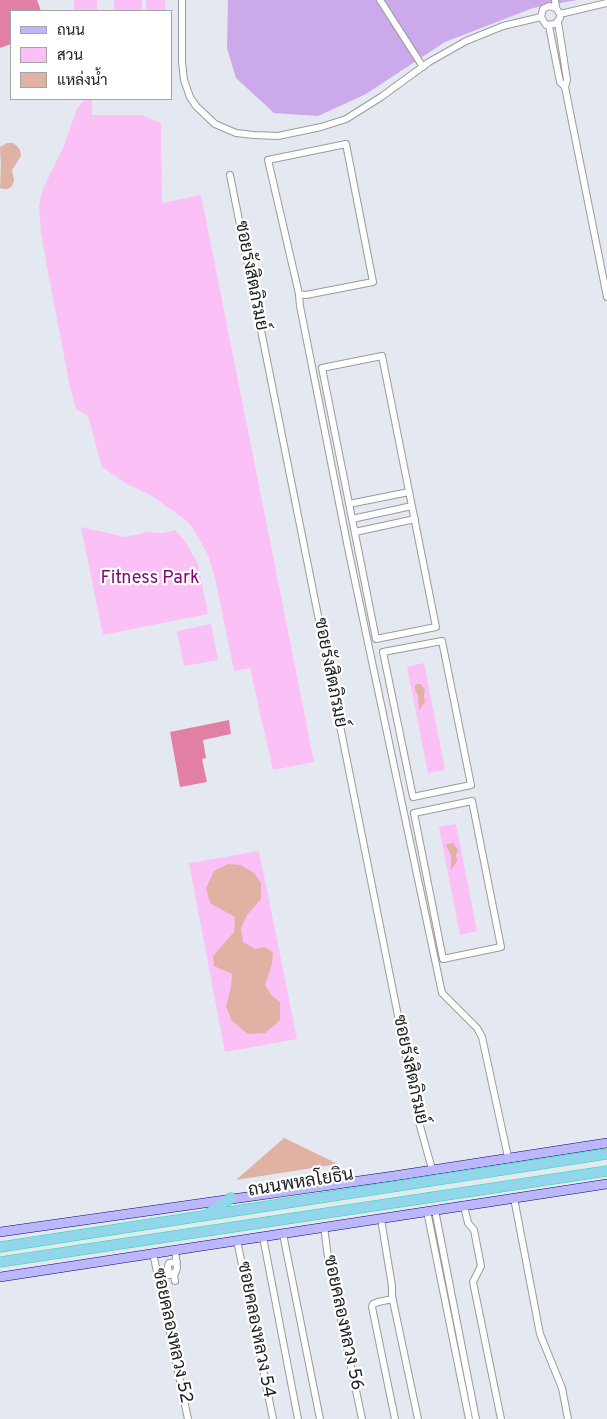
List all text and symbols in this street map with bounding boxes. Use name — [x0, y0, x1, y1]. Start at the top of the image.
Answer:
legend — [10, 10, 172, 100]
text: ถนน — [57, 22, 85, 41]
text: สวน — [57, 47, 83, 66]
text: แหล่งน้ำ — [57, 72, 108, 91]
street label: ซอยรังสิตภิรมย์ — [229, 219, 271, 333]
park label: Fitness Park — [101, 568, 199, 590]
street label: ซอยรังสิตภิรมย์ — [308, 616, 350, 730]
street label: ซอยรังสิตภิรมย์ — [387, 1013, 431, 1127]
street label: ถนนพหลโยธิน — [247, 1165, 355, 1203]
street label: ซอยคลองหลวง 56 — [317, 1254, 367, 1392]
street label: ซอยคลองหลวง 54 — [231, 1260, 279, 1400]
street label: ซอยคลองหลวง 52 — [146, 1266, 196, 1406]

